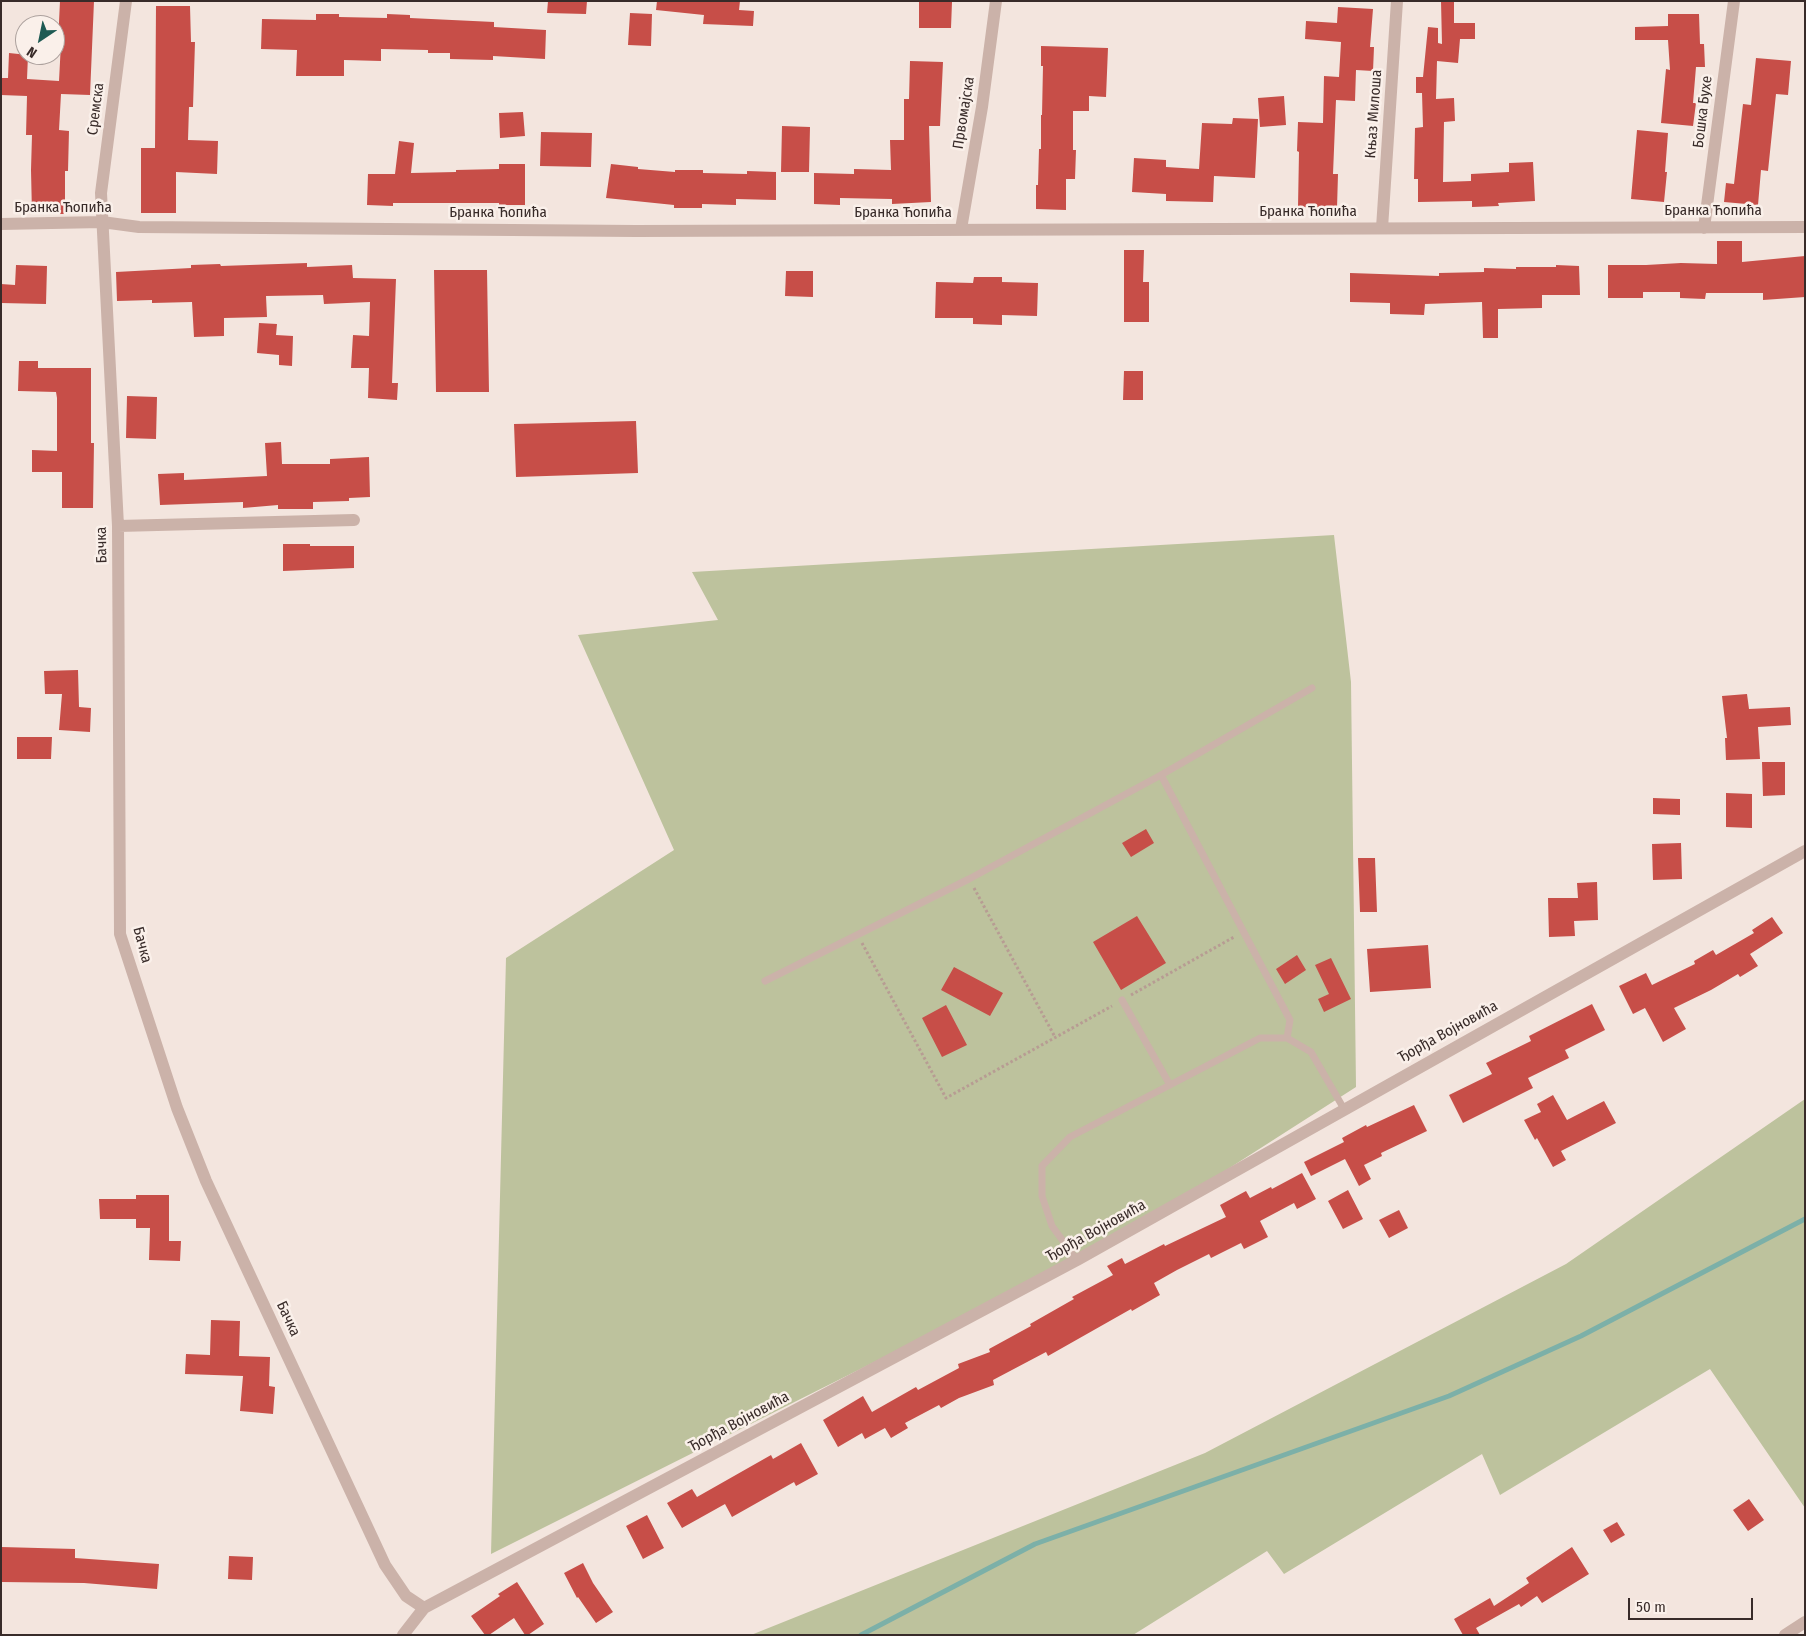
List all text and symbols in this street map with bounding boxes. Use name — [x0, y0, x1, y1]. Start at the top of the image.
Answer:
north arrow — [15, 15, 65, 65]
text: N — [24, 43, 40, 61]
street label: Књаз Милоша — [1362, 69, 1386, 159]
street label: Бошка Бухе — [1690, 75, 1716, 149]
street label: Првомајска — [949, 76, 979, 150]
street label: Сремска — [84, 82, 108, 136]
street label: Бранка Ћопића — [14, 199, 112, 217]
street label: Бранка Ћопића — [1664, 202, 1762, 220]
street label: Бранка Ћопића — [1259, 203, 1357, 221]
street label: Бранка Ћопића — [449, 204, 547, 222]
street label: Бранка Ћопића — [854, 204, 952, 222]
street label: Бачка — [93, 526, 111, 564]
street label: Бачка — [129, 925, 155, 965]
street label: Ђорђа Војновића — [1395, 997, 1501, 1067]
street label: Ђорђа Војновића — [1043, 1196, 1149, 1266]
street label: Бачка — [272, 1299, 304, 1339]
street label: Ђорђа Војновића — [686, 1388, 792, 1456]
scale bar — [1631, 1588, 1756, 1620]
text: 50 m — [1636, 1598, 1666, 1616]

